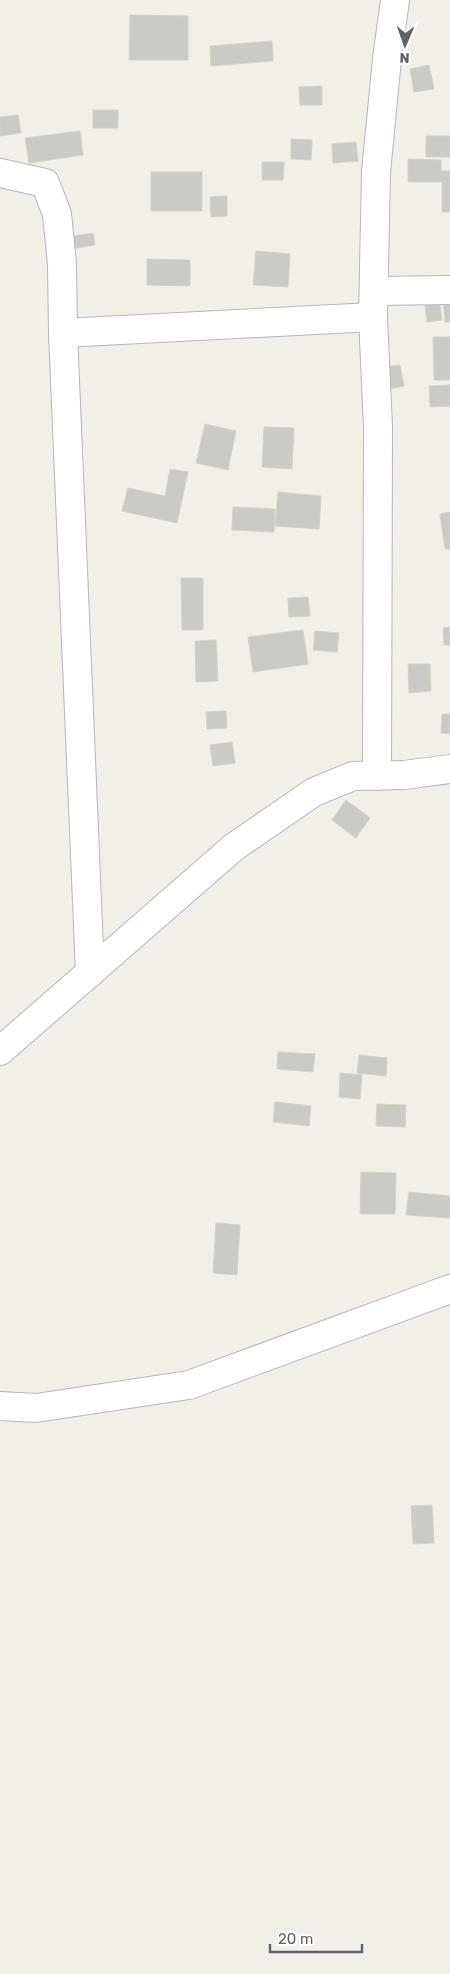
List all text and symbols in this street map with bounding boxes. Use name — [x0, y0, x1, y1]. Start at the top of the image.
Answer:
north arrow — [380, 20, 430, 70]
text: N — [399, 49, 410, 66]
scale bar — [270, 1922, 362, 1954]
text: 20 m — [278, 1930, 313, 1948]

